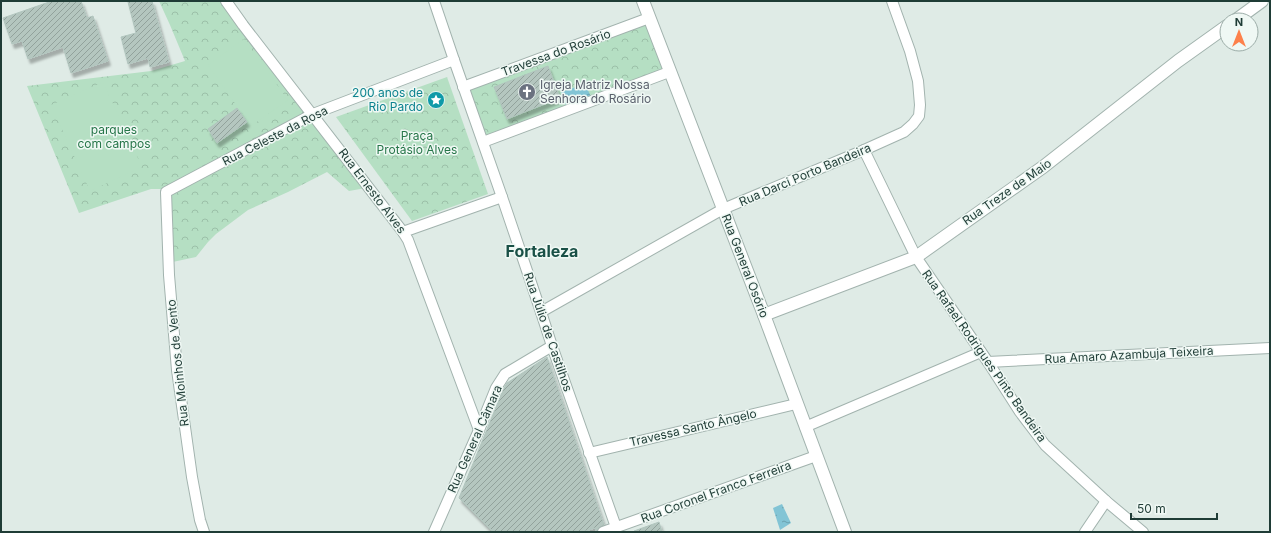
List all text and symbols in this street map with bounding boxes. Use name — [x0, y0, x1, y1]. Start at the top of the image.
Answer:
north arrow — [1219, 12, 1259, 52]
text: N — [1235, 15, 1243, 29]
street label: Travessa do Rosário — [499, 26, 612, 79]
place label: Igreja Matriz Nossa Senhora do Rosário — [540, 77, 651, 106]
church icon: Igreja Matriz Nossa Senhora do Rosário — [517, 82, 537, 102]
place label: 200 anos de Rio Pardo — [352, 85, 423, 114]
place icon: 200 anos de Rio Pardo — [426, 90, 446, 110]
street label: Rua Celeste da Rosa — [220, 102, 330, 169]
park label: parques com campos — [77, 122, 151, 151]
park label: Praça Protásio Alves — [377, 128, 457, 157]
street label: Rua Darci Porto Bandeira — [737, 140, 873, 209]
street label: Rua Ernesto Alves — [335, 145, 409, 236]
street label: Rua Treze de Maio — [959, 155, 1054, 228]
street label: Rua General Osório — [719, 212, 772, 320]
district label: Fortaleza — [506, 241, 578, 261]
street label: Rua Rafael Rodrigues Pinto Bandeira — [919, 267, 1050, 445]
street label: Rua Júlio de Castilhos — [521, 270, 576, 393]
street label: Rua Moinhos de Vento — [163, 299, 192, 427]
street label: Rua Amaro Azambuja Teixeira — [1044, 343, 1214, 366]
street label: Rua General Câmara — [444, 383, 505, 495]
street label: Travessa Santo Ângelo — [628, 406, 758, 449]
street label: Rua Coronel Franco Ferreira — [639, 457, 793, 526]
scale bar — [1131, 495, 1217, 521]
text: 50 m — [1137, 501, 1166, 516]

